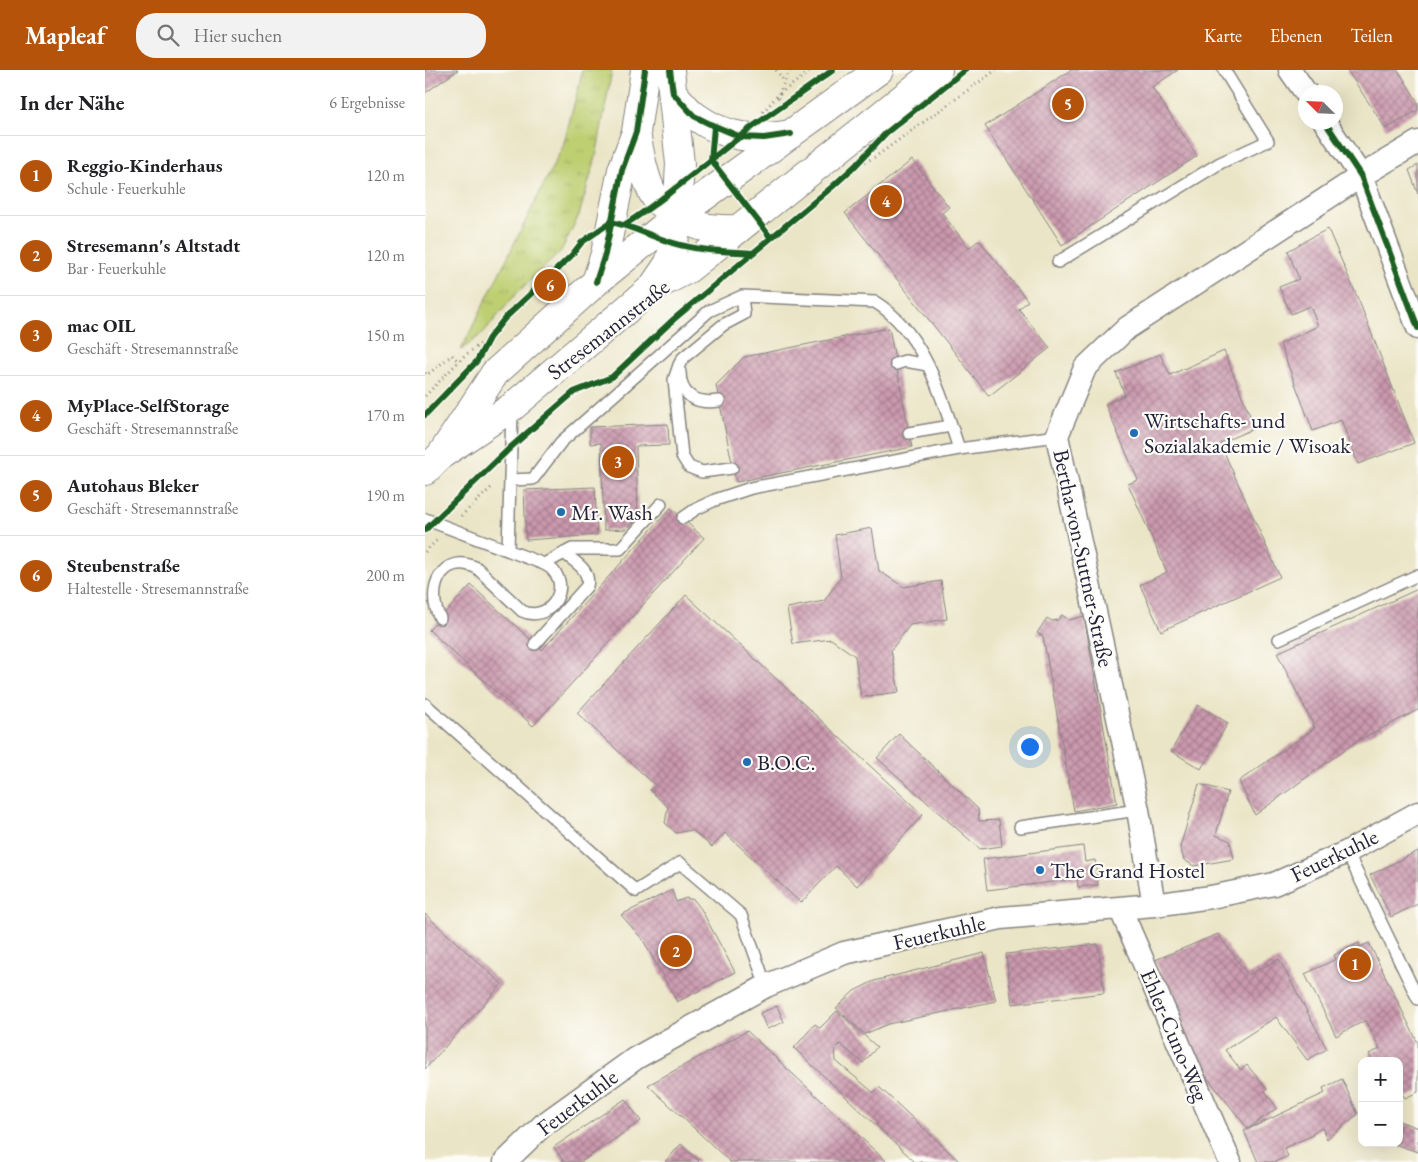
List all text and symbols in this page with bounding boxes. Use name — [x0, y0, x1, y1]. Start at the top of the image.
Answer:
search box — [136, 13, 486, 58]
text: Mapleaf — [25, 20, 106, 51]
icon: search — [154, 21, 182, 49]
text: Hier suchen — [194, 23, 282, 48]
text: Karte — [1204, 24, 1242, 47]
text: Ebenen — [1270, 24, 1323, 47]
text: Teilen — [1351, 24, 1393, 47]
pin: 5 — [1052, 85, 1084, 123]
north arrow — [1298, 85, 1343, 130]
text: In der Nähe — [20, 89, 125, 116]
text: 6 Ergebnisse — [329, 92, 405, 113]
text: Reggio-Kinderhaus — [67, 153, 223, 178]
text: 1 — [32, 165, 40, 186]
text: 120 m — [366, 165, 405, 186]
text: Schule · Feuerkuhle — [67, 178, 186, 199]
pin: 4 — [870, 182, 902, 220]
text: Stresemann's Altstadt — [67, 233, 240, 258]
text: 2 — [32, 245, 40, 266]
text: 120 m — [366, 245, 405, 266]
text: Bar · Feuerkuhle — [67, 258, 166, 279]
pin: 6 — [534, 266, 566, 304]
street label: Stresemannstraße — [541, 272, 676, 386]
text: mac OIL — [67, 313, 135, 338]
text: 3 — [32, 325, 40, 346]
text: 150 m — [366, 325, 405, 346]
text: Geschäft · Stresemannstraße — [67, 338, 238, 359]
text: MyPlace-SelfStorage — [67, 393, 229, 418]
text: 4 — [32, 405, 40, 426]
text: 170 m — [366, 405, 405, 426]
place label: Wirtschafts- und Sozialakademie / Wisoak — [1144, 406, 1351, 460]
text: Geschäft · Stresemannstraße — [67, 418, 238, 439]
marker: Wirtschafts- und Sozialakademie / Wisoak — [1128, 427, 1140, 439]
pin: 3 — [602, 443, 634, 481]
street label: Bertha-von-Suttner-Straße — [1046, 447, 1121, 670]
text: Autohaus Bleker — [67, 473, 199, 498]
text: 5 — [32, 485, 40, 506]
text: 190 m — [366, 485, 405, 506]
text: Geschäft · Stresemannstraße — [67, 498, 238, 519]
place label: Mr. Wash — [571, 498, 653, 527]
marker: Mr. Wash — [555, 506, 567, 518]
text: Steubenstraße — [67, 553, 180, 578]
text: 6 — [32, 565, 40, 586]
text: 200 m — [366, 565, 405, 586]
text: Haltestelle · Stresemannstraße — [67, 578, 249, 599]
your location — [1017, 734, 1043, 760]
place label: B.O.C. — [757, 748, 816, 777]
marker: B.O.C. — [741, 756, 753, 768]
street label: Feuerkuhle — [1286, 822, 1383, 889]
place label: The Grand Hostel — [1050, 856, 1205, 885]
marker: The Grand Hostel — [1034, 864, 1046, 876]
street label: Feuerkuhle — [890, 908, 988, 957]
pin: 2 — [660, 932, 692, 970]
pin: 1 — [1339, 945, 1371, 983]
street label: Ehler-Cuno-Weg — [1134, 964, 1216, 1106]
map controls — [1358, 1057, 1403, 1147]
button: + — [1358, 1057, 1403, 1102]
street label: Feuerkuhle — [531, 1062, 624, 1142]
button: − — [1358, 1102, 1403, 1147]

